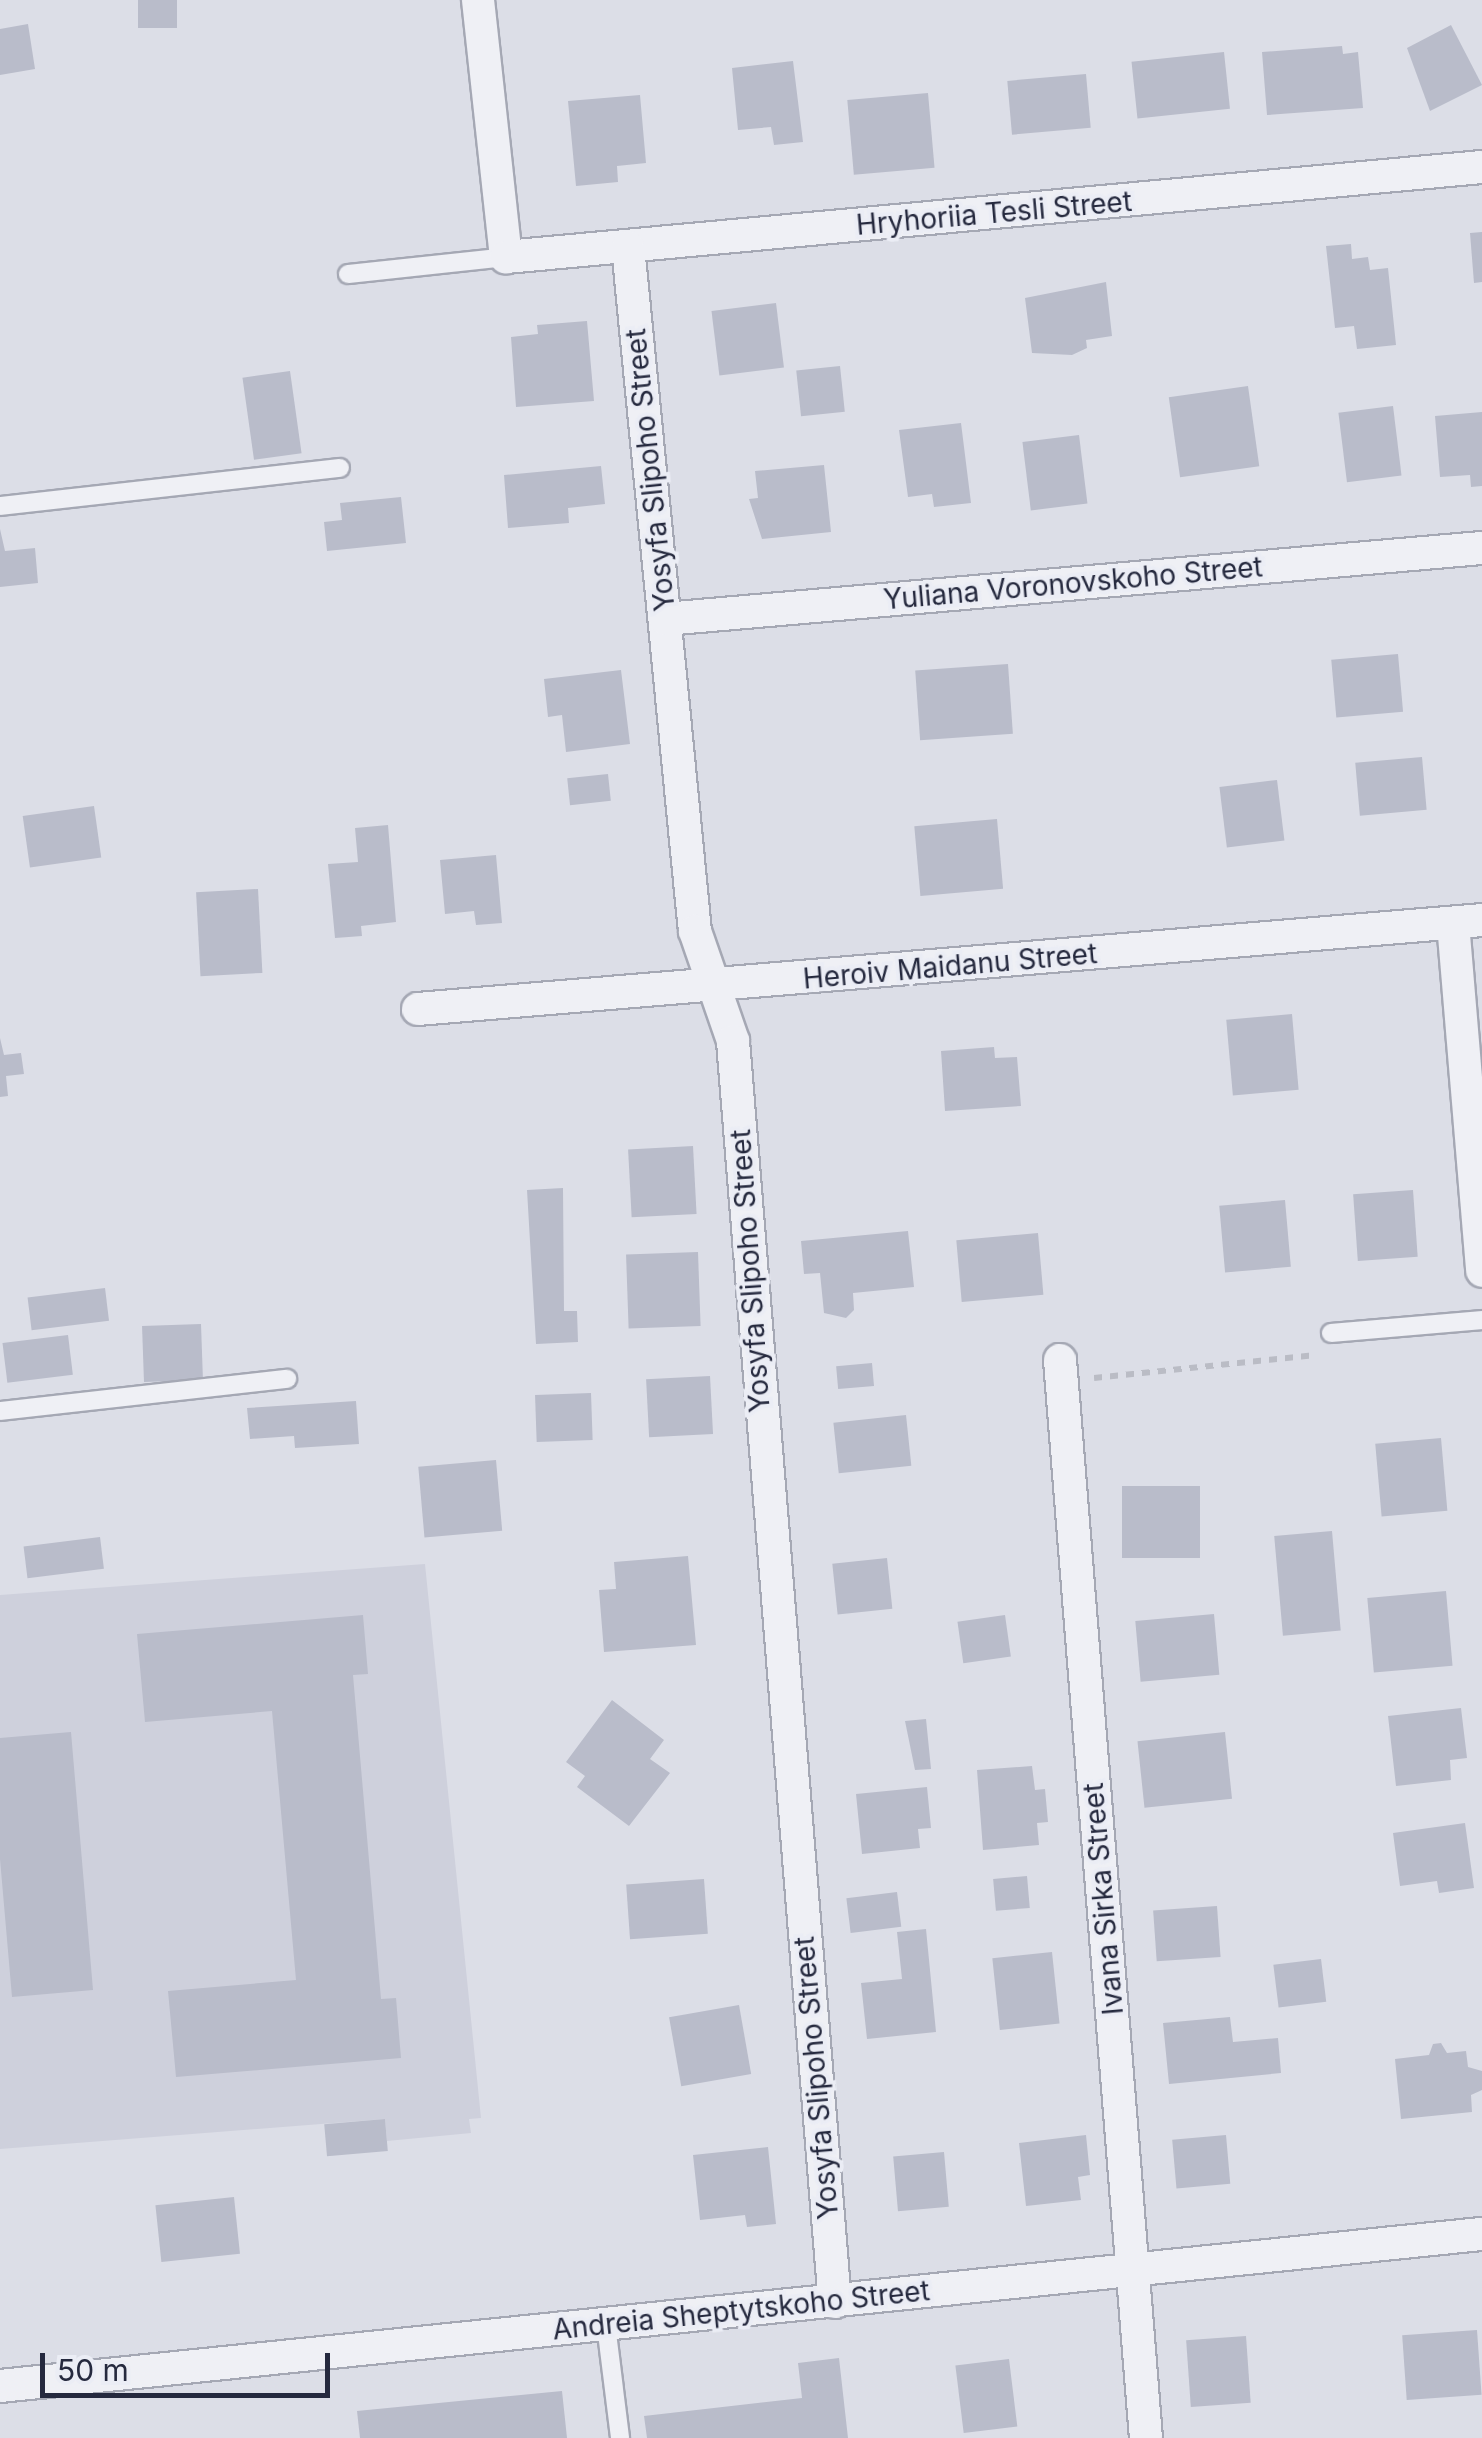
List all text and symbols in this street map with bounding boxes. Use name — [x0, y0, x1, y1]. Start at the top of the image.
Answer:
street label: Hryhoriia Tesli Street — [855, 184, 1133, 242]
street label: Yosyfa Slipoho Street — [618, 327, 682, 613]
street label: Yuliana Voronovskoho Street — [882, 550, 1264, 616]
street label: Heroiv Maidanu Street — [802, 936, 1098, 996]
street label: Yosyfa Slipoho Street — [723, 1128, 777, 1414]
street label: Ivana Sirka Street — [1076, 1782, 1130, 2016]
street label: Yosyfa Slipoho Street — [787, 1935, 845, 2221]
street label: Andreia Sheptytskoho Street — [551, 2273, 931, 2347]
scale bar — [45, 2333, 335, 2395]
text: 50 m — [57, 2352, 129, 2388]

